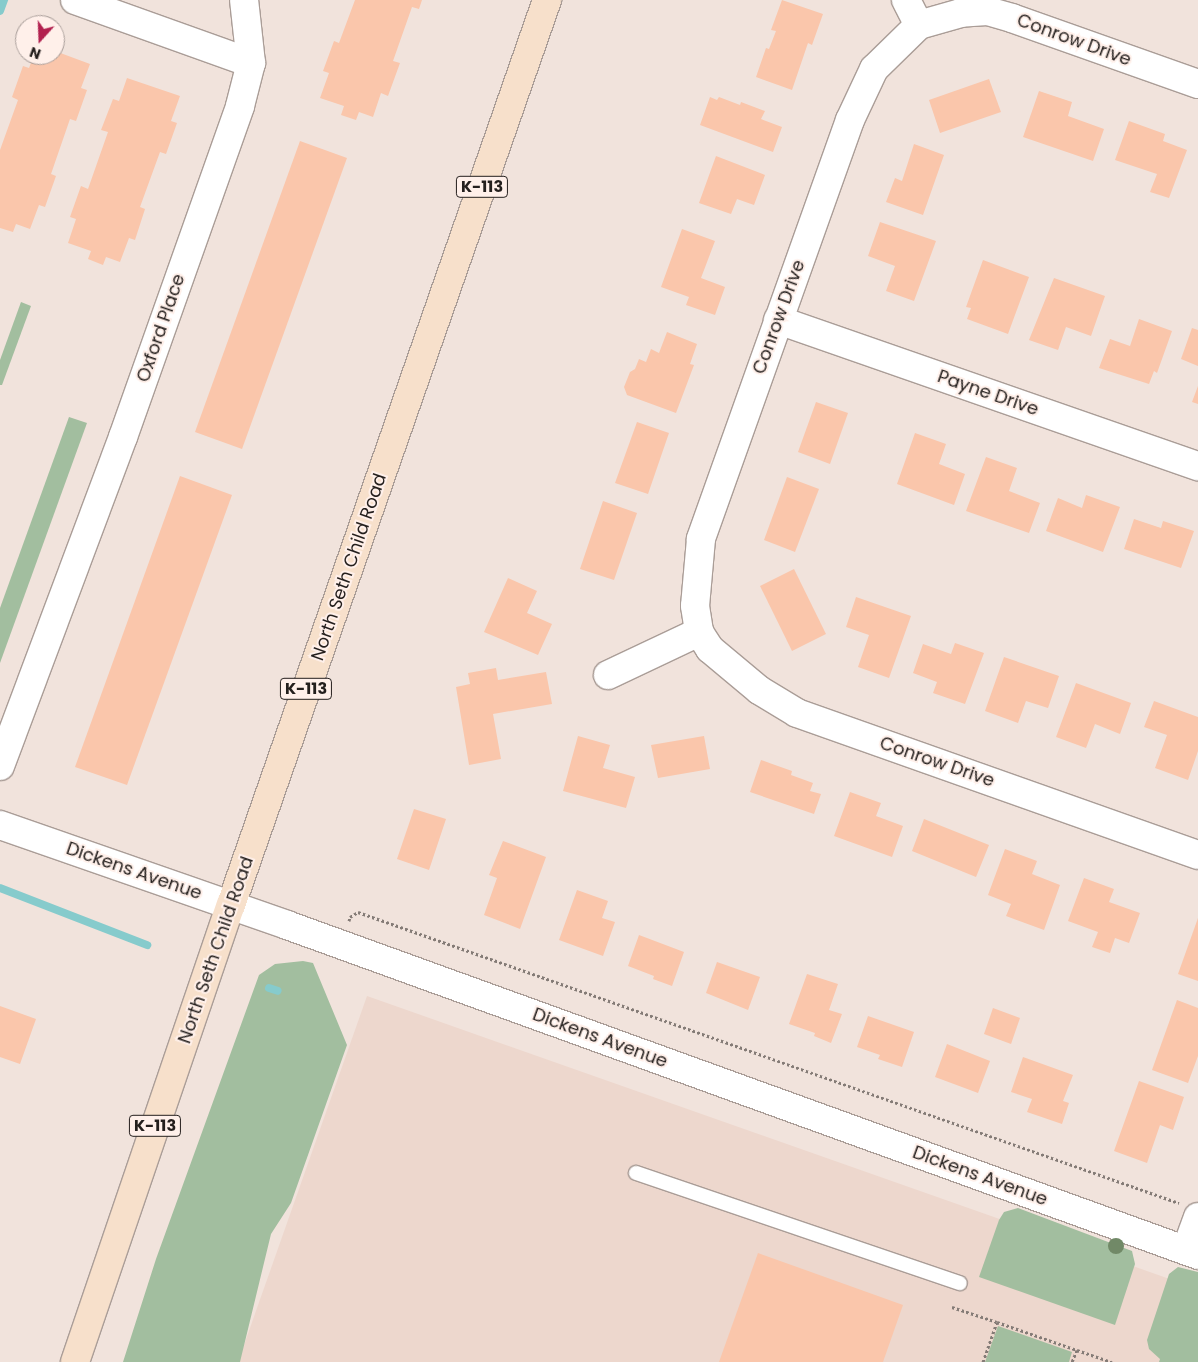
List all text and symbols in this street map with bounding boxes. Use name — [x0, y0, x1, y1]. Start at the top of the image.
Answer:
street label: Conrow Drive — [1014, 9, 1134, 71]
north arrow — [15, 15, 65, 65]
text: N — [27, 42, 44, 64]
road number: K-113 — [456, 173, 508, 200]
street label: Conrow Drive — [748, 257, 810, 377]
street label: Oxford Place — [132, 271, 190, 385]
street label: Payne Drive — [935, 366, 1041, 420]
street label: North Seth Child Road — [307, 471, 391, 663]
road number: K-113 — [280, 676, 332, 702]
street label: Conrow Drive — [877, 732, 997, 792]
street label: Dickens Avenue — [63, 838, 205, 904]
street label: North Seth Child Road — [174, 854, 258, 1046]
street label: Dickens Avenue — [530, 1004, 670, 1072]
road number: K-113 — [129, 1112, 181, 1140]
street label: Dickens Avenue — [910, 1142, 1050, 1210]

